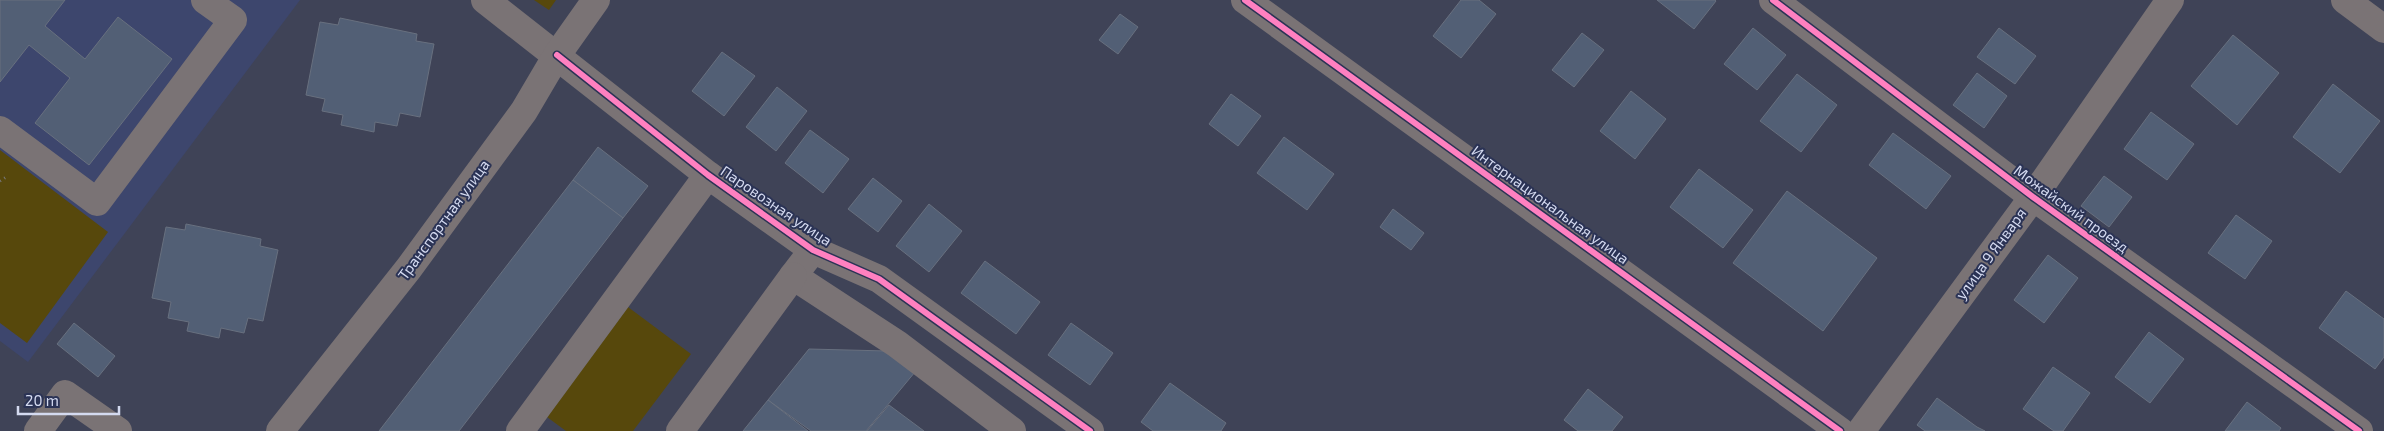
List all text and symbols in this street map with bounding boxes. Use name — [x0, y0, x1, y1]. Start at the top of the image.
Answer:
street label: Интернациональная улица — [1468, 141, 1633, 268]
street label: Транспортная улица — [394, 156, 494, 284]
street label: Паровозная улица — [717, 161, 836, 250]
street label: Можайский проезд — [2011, 161, 2133, 256]
street label: улица 9 Января — [1951, 204, 2030, 303]
scale bar — [18, 384, 119, 416]
text: 20 m — [25, 391, 59, 409]

